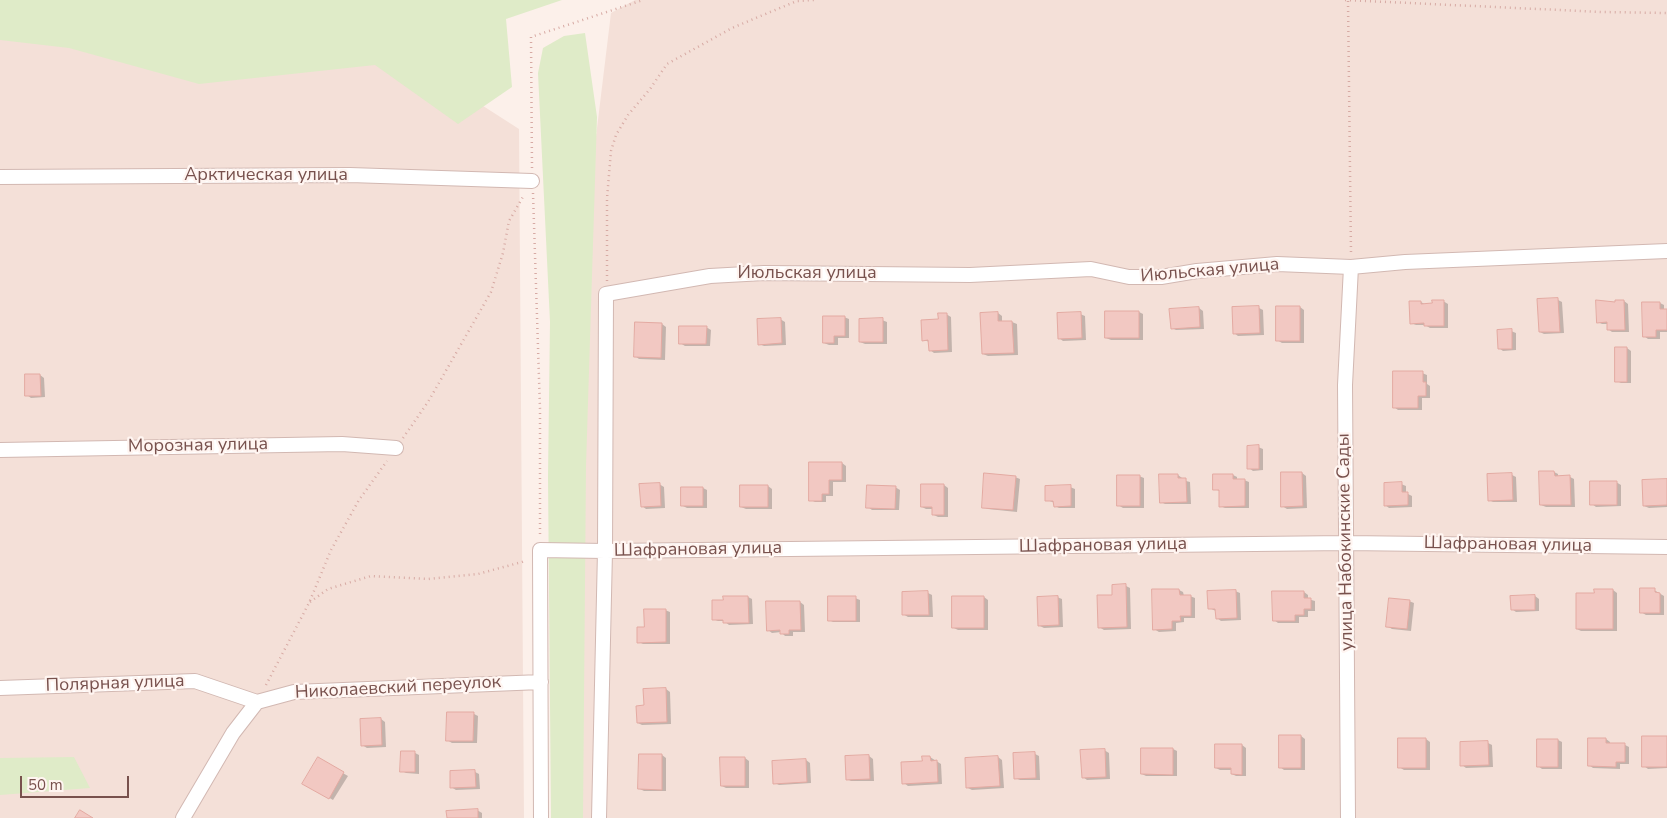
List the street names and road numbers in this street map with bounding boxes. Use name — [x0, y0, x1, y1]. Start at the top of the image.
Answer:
street label: Арктическая улица — [184, 165, 348, 187]
street label: Июльская улица — [1140, 254, 1280, 288]
street label: Июльская улица — [737, 263, 877, 285]
street label: улица Набокинские Сады — [1333, 433, 1359, 651]
street label: Морозная улица — [128, 434, 268, 458]
street label: Шафрановая улица — [1424, 533, 1592, 557]
street label: Шафрановая улица — [1019, 534, 1187, 558]
street label: Шафрановая улица — [614, 538, 782, 562]
street label: Полярная улица — [45, 671, 185, 697]
street label: Николаевский переулок — [294, 672, 502, 704]

